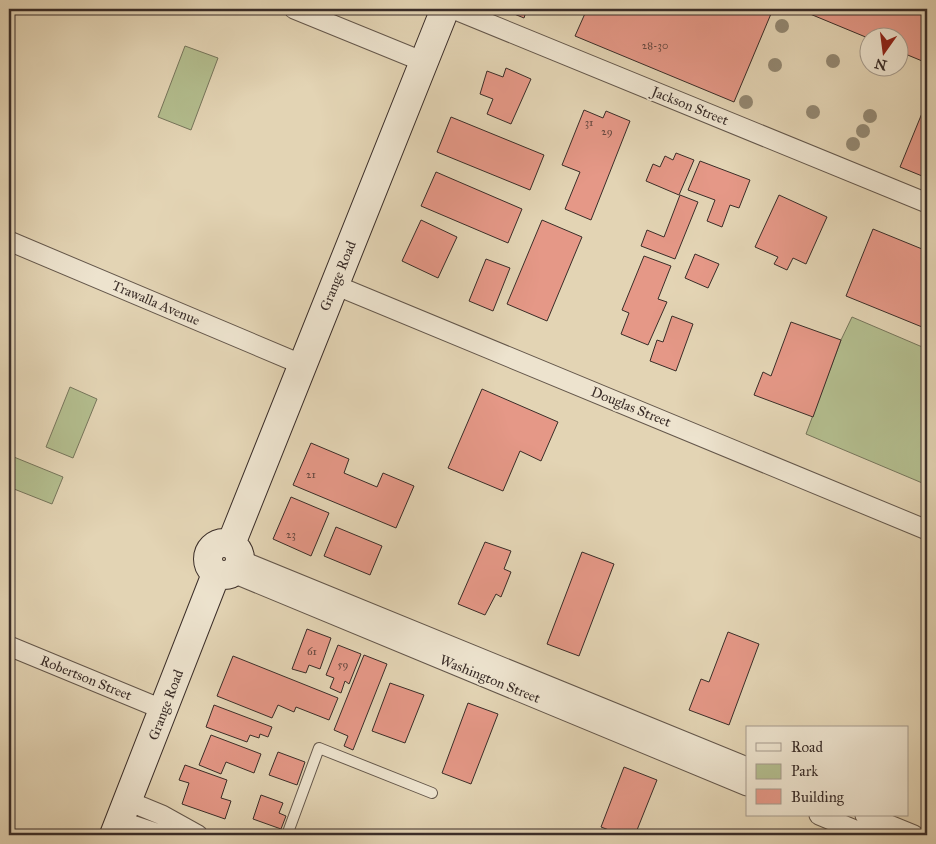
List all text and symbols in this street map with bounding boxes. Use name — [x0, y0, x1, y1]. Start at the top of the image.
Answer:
north arrow — [858, 28, 908, 78]
house number: 28-30 — [642, 39, 668, 52]
text: N — [873, 54, 889, 74]
street label: Jackson Street — [647, 82, 731, 130]
house number: 31 — [585, 116, 593, 129]
house number: 29 — [601, 125, 613, 138]
street label: Grange Road — [316, 238, 360, 314]
street label: Trawalla Avenue — [109, 277, 203, 329]
street label: Douglas Street — [588, 383, 674, 431]
house number: 21 — [306, 468, 316, 481]
house number: 23 — [286, 528, 296, 541]
house number: 61 — [307, 645, 317, 658]
street label: Washington Street — [437, 651, 543, 707]
street label: Robertson Street — [38, 652, 134, 704]
house number: 59 — [337, 658, 349, 671]
street label: Grange Road — [145, 667, 187, 743]
legend — [746, 726, 908, 816]
text: Road — [791, 738, 823, 756]
text: Park — [791, 762, 818, 780]
text: Building — [791, 788, 845, 806]

